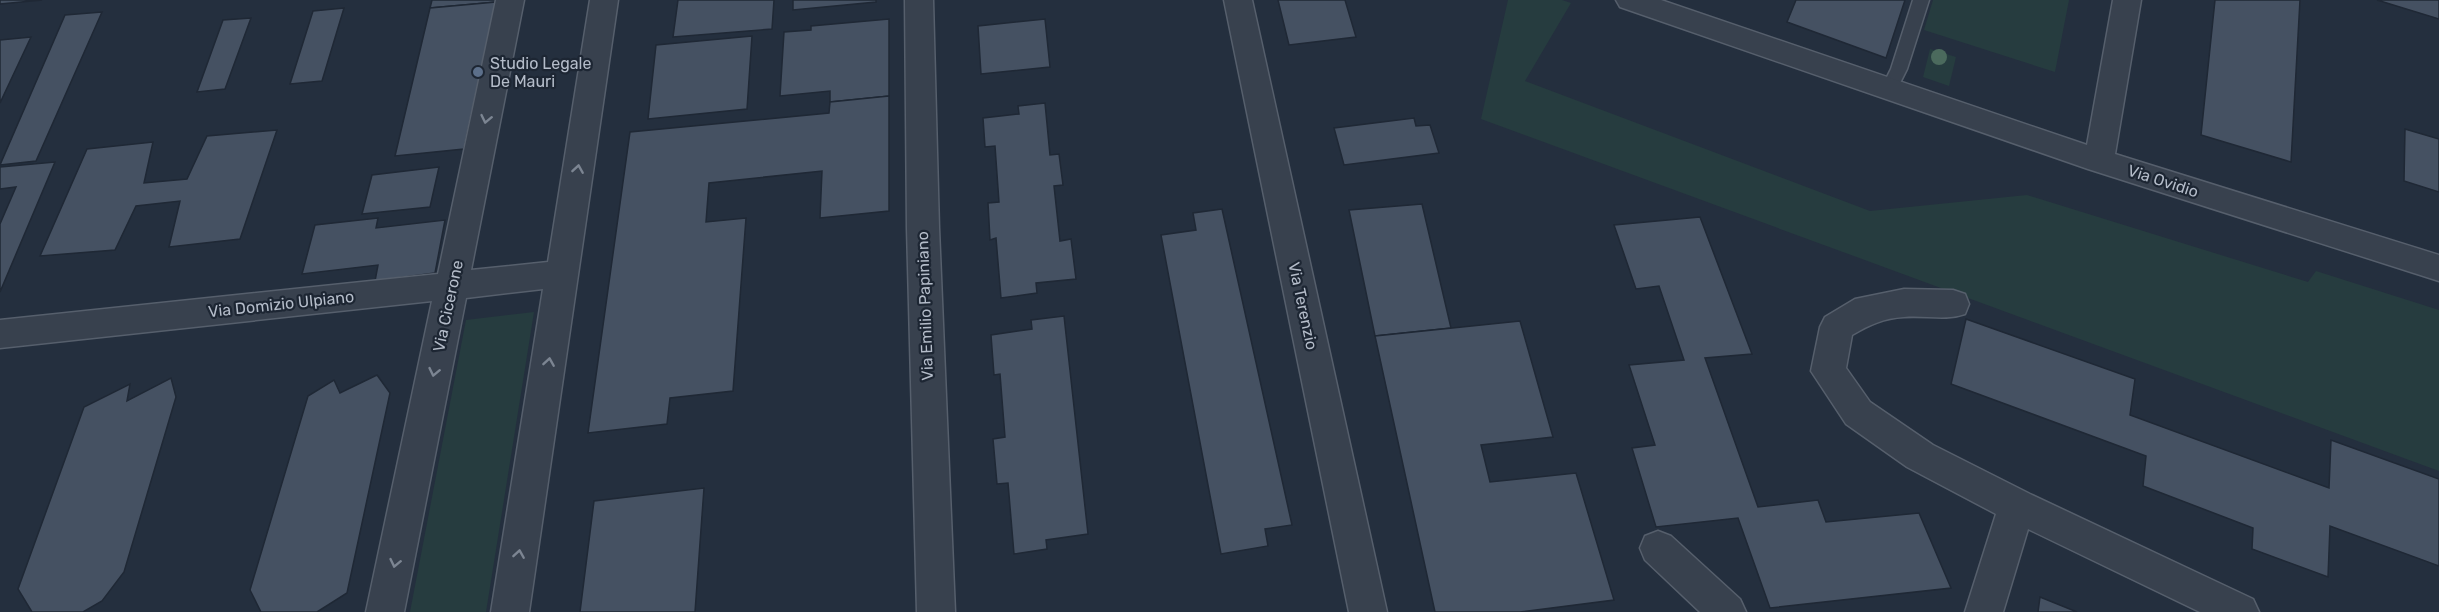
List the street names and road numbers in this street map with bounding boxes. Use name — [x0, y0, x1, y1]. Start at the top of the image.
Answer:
street label: Via Ovidio — [2125, 161, 2201, 201]
street label: Via Emilio Papiniano — [913, 231, 937, 381]
street label: Via Cicerone — [429, 258, 467, 354]
street label: Via Terenzio — [1284, 260, 1322, 352]
street label: Via Domizio Ulpiano — [207, 287, 355, 321]

